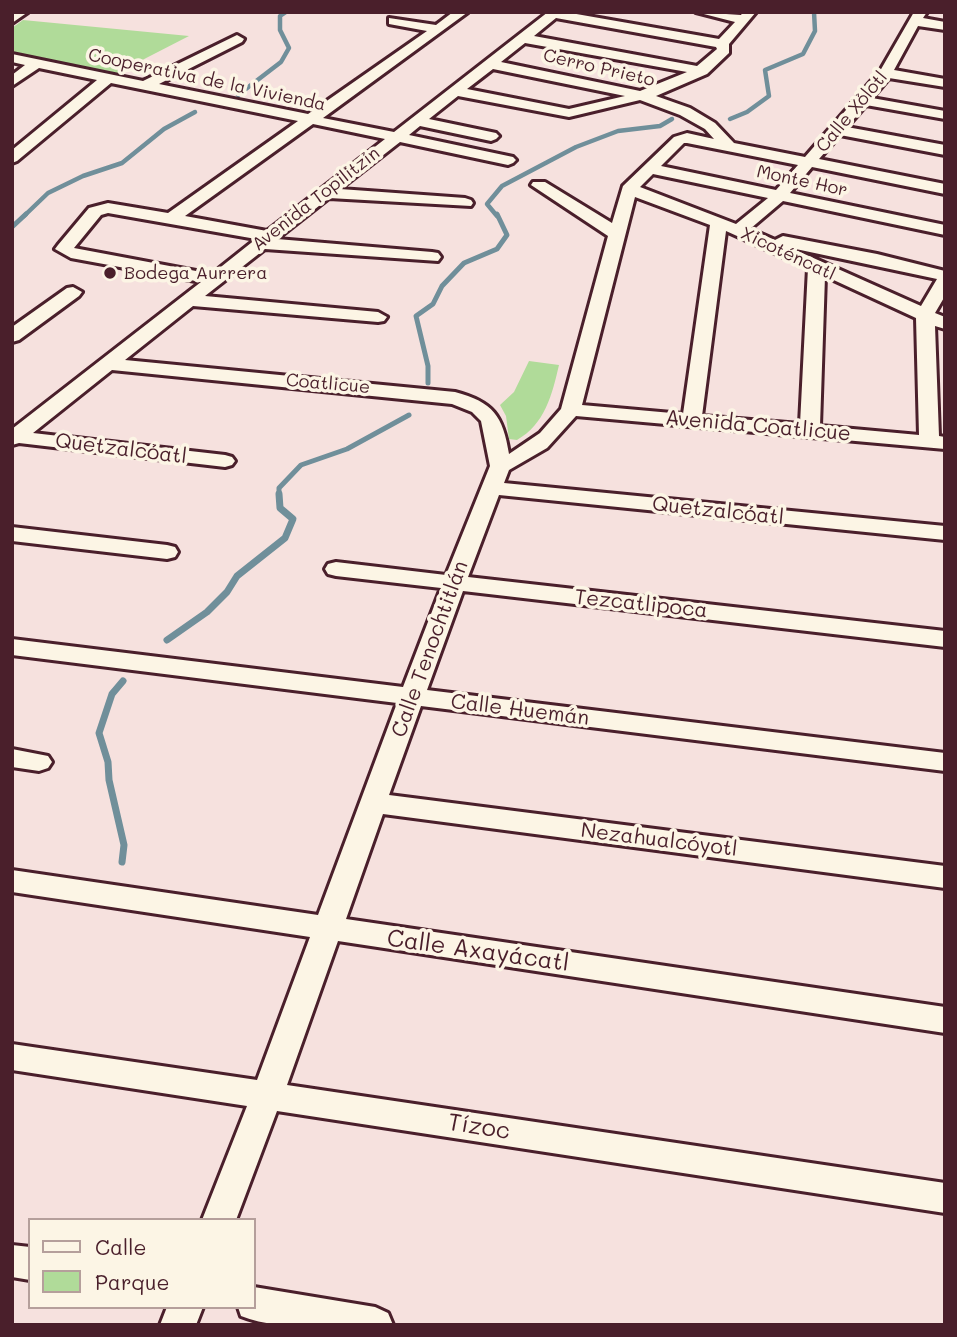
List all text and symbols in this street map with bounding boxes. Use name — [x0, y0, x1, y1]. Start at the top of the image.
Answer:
street label: Cooperativa de la Vivienda — [86, 44, 328, 116]
street label: Cerro Prieto — [541, 45, 657, 91]
street label: Calle Xólotl — [812, 67, 892, 157]
street label: Avenida Topilitzín — [248, 142, 384, 256]
street label: Monte Hor — [755, 161, 849, 201]
street label: Xicoténcatl — [737, 223, 839, 285]
place label: Bodega Aurrera — [124, 262, 268, 284]
marker: Bodega Aurrera — [102, 265, 118, 281]
street label: Coatlicue — [285, 370, 371, 398]
street label: Avenida Coatlicue — [664, 405, 852, 447]
street label: Quetzalcóatl — [54, 428, 188, 470]
street label: Quetzalcóatl — [651, 492, 785, 530]
street label: Calle Tenochtitlán — [386, 557, 474, 741]
street label: Tezcatlipoca — [573, 584, 709, 624]
street label: Calle Huemán — [449, 689, 591, 731]
street label: Nezahualcóyotl — [579, 818, 739, 862]
street label: Calle Axayácatl — [385, 924, 571, 978]
street label: Tízoc — [446, 1108, 512, 1146]
legend — [28, 1218, 256, 1309]
text: Calle — [95, 1233, 147, 1260]
text: Parque — [95, 1268, 169, 1295]

